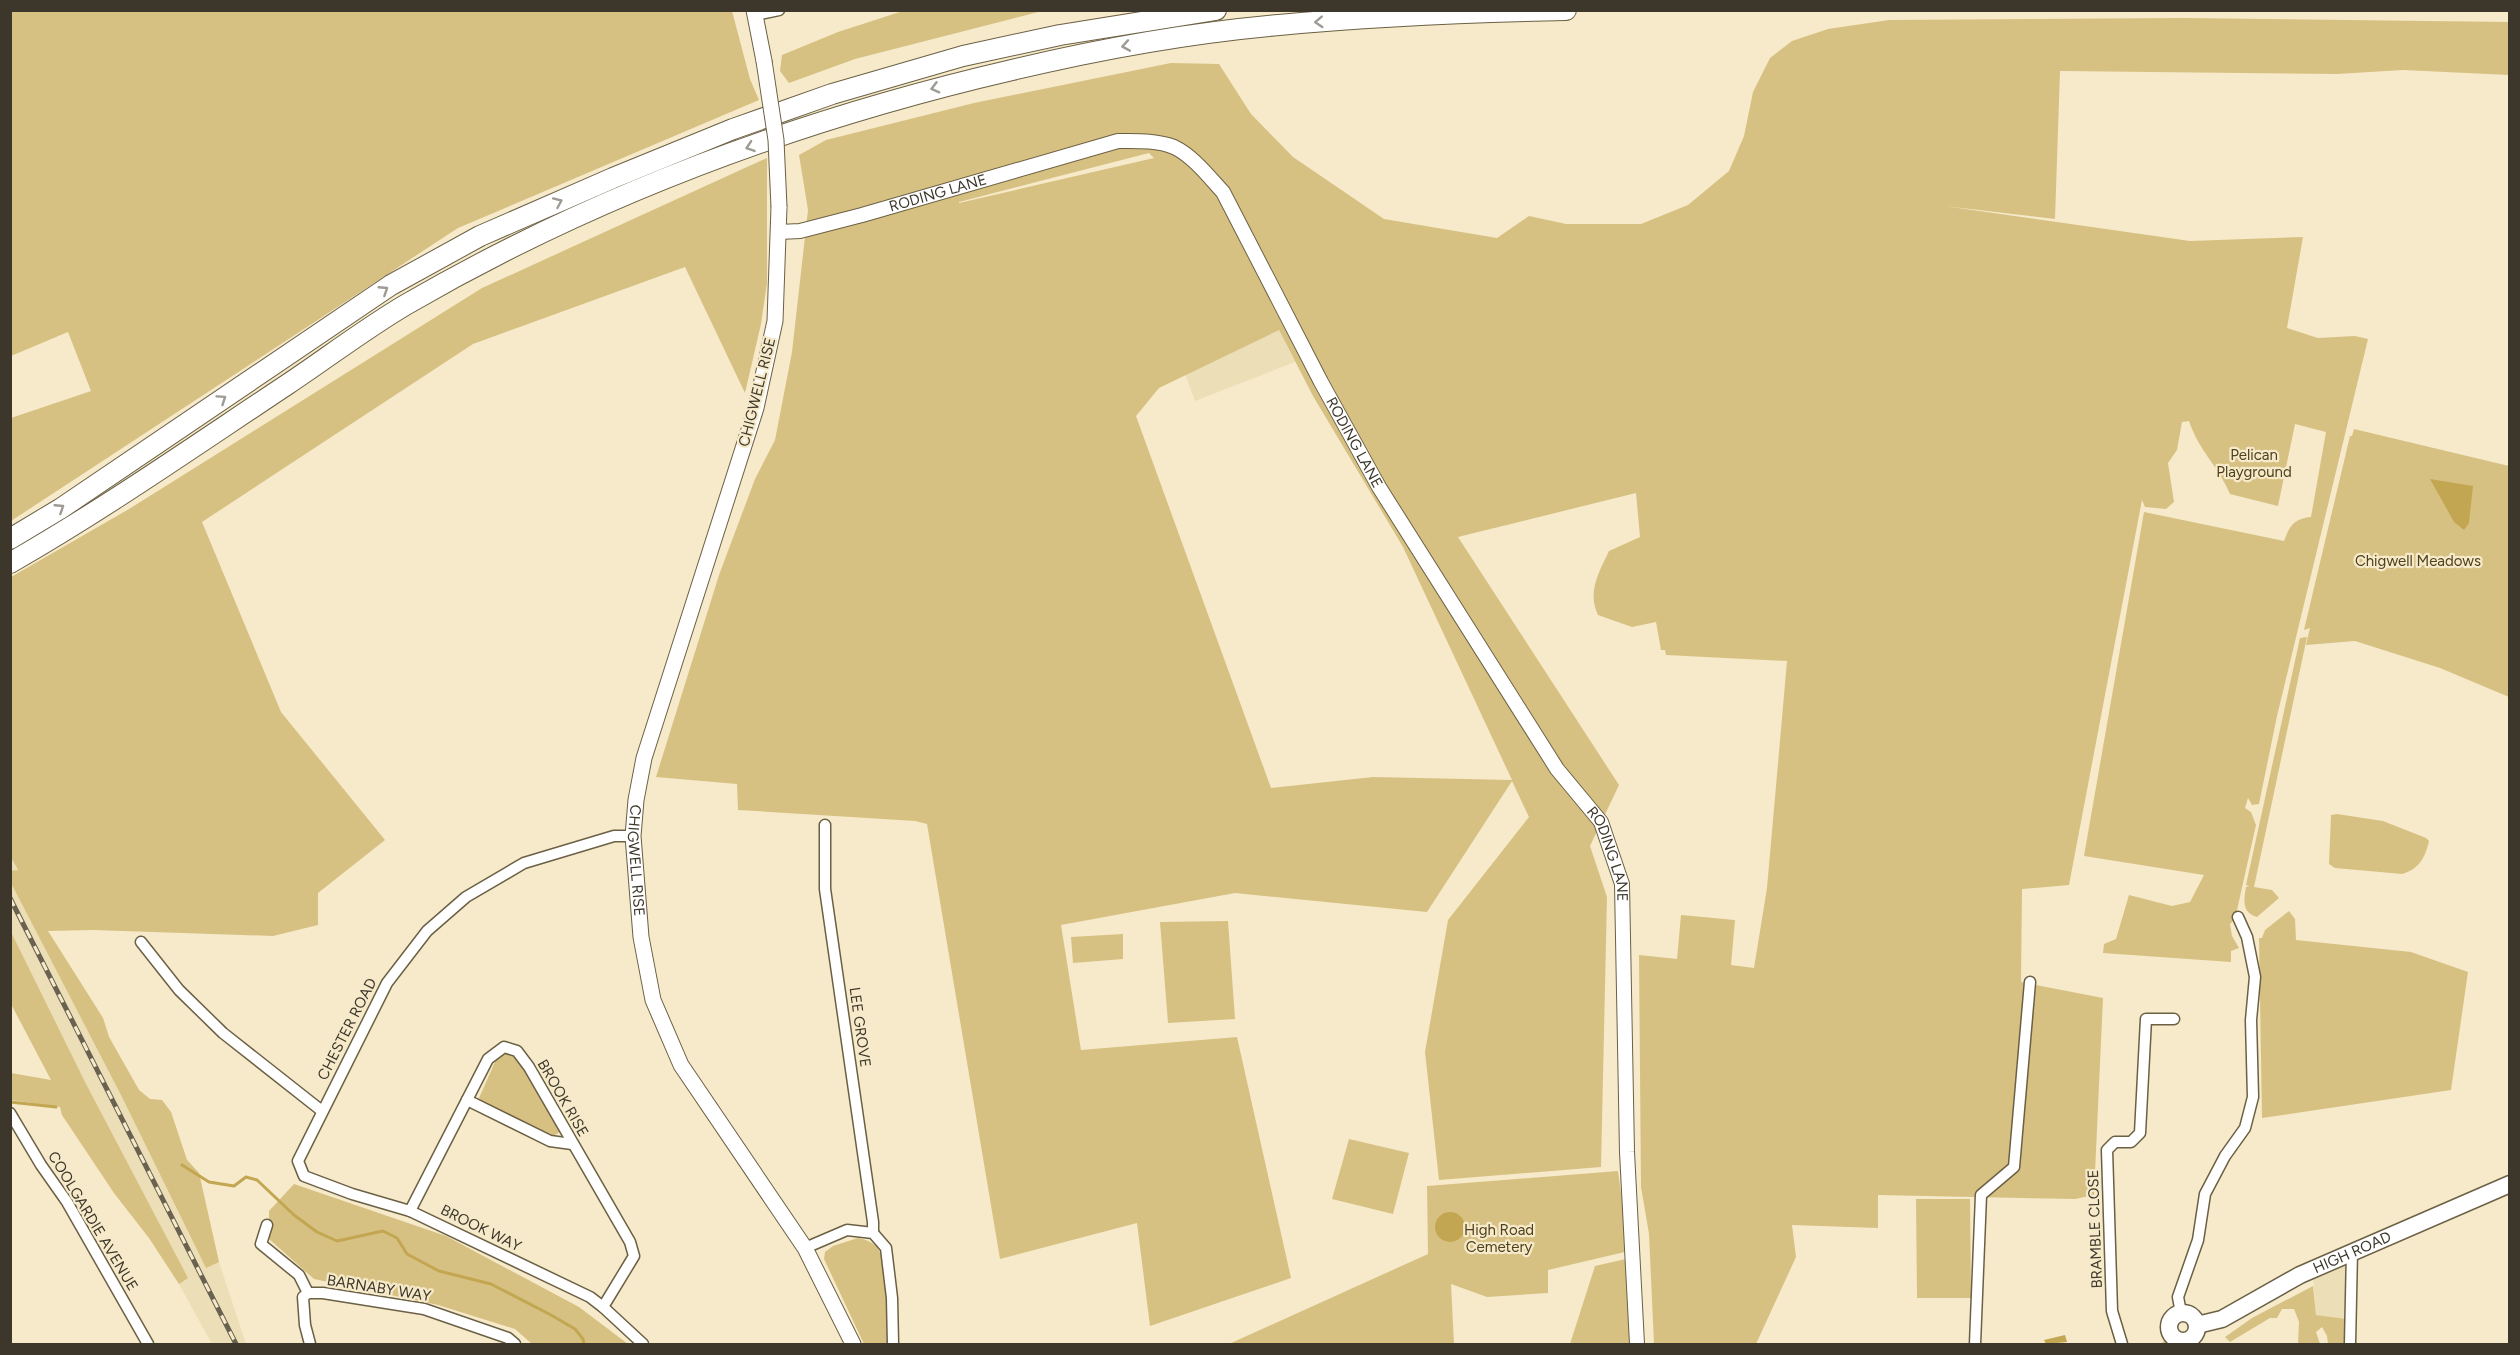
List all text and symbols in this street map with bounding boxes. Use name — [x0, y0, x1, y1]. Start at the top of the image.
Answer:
one-way arrow — [1315, 16, 1324, 29]
one-way arrow — [1121, 39, 1131, 52]
one-way arrow — [930, 81, 941, 93]
one-way arrow — [745, 140, 756, 153]
street label: RODING LANE — [887, 170, 989, 216]
one-way arrow — [551, 197, 562, 209]
one-way arrow — [378, 286, 388, 298]
street label: CHIGWELL RISE — [735, 336, 779, 448]
street label: RODING LANE — [1322, 394, 1387, 491]
one-way arrow — [215, 395, 226, 406]
park label: Pelican Playground — [2216, 446, 2292, 481]
one-way arrow — [54, 504, 65, 515]
park label: Chigwell Meadows — [2355, 552, 2481, 570]
street label: RODING LANE — [1583, 803, 1631, 902]
street label: CHIGWELL RISE — [624, 804, 648, 917]
street label: CHESTER ROAD — [314, 975, 380, 1083]
street label: LEE GROVE — [845, 986, 875, 1068]
street label: BROOK RISE — [534, 1056, 592, 1140]
street label: COOLGARDIE AVENUE — [44, 1148, 142, 1294]
street label: BRAMBLE CLOSE — [2084, 1169, 2106, 1289]
street label: BROOK WAY — [438, 1201, 524, 1255]
park label: High Road Cemetery — [1464, 1221, 1534, 1256]
street label: HIGH ROAD — [2310, 1228, 2394, 1277]
street label: BARNABY WAY — [326, 1271, 432, 1305]

